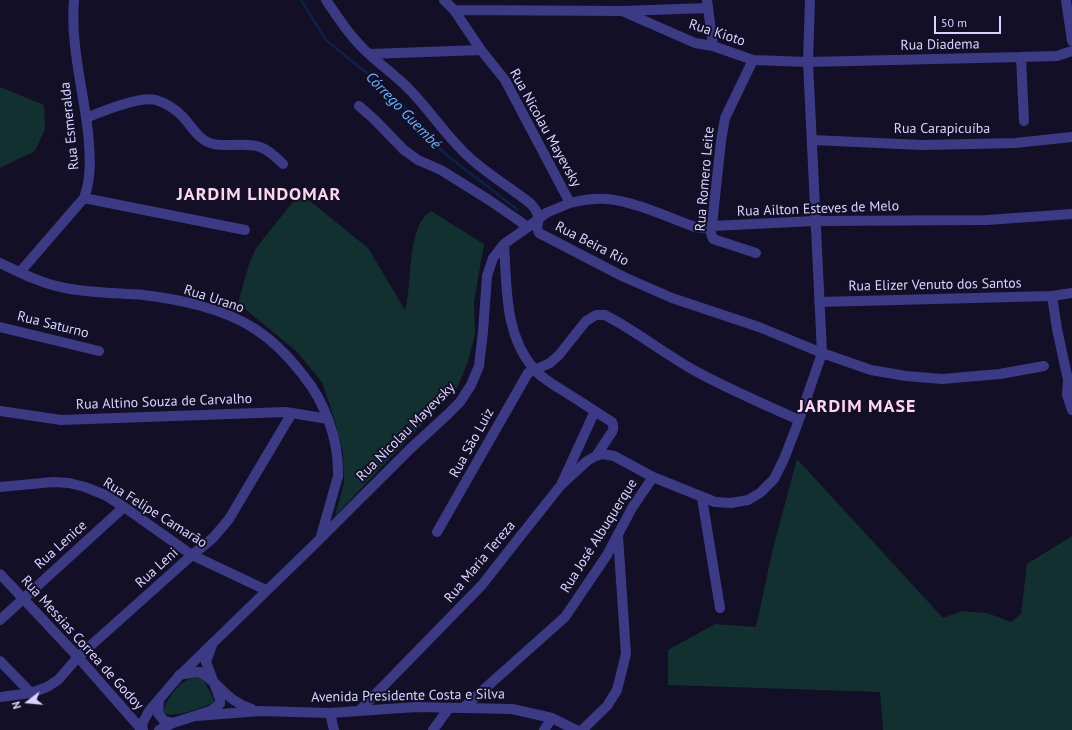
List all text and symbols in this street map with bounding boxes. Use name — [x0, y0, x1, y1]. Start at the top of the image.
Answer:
scale bar — [936, 8, 1003, 34]
text: 50 m — [941, 15, 967, 30]
street label: Rua Kioto — [687, 16, 747, 50]
street label: Rua Diadema — [900, 36, 980, 54]
street label: Rua Nicolau Mayevsky — [506, 66, 584, 190]
water label: Córrego Guembé — [362, 69, 444, 153]
street label: Rua Esmeralda — [57, 81, 83, 171]
street label: Rua Carapicuíba — [894, 121, 990, 137]
street label: Rua Romero Leite — [692, 126, 718, 232]
district label: JARDIM LINDOMAR — [177, 184, 341, 206]
street label: Rua Ailton Esteves de Melo — [737, 198, 899, 220]
street label: Rua Beira Rio — [552, 218, 632, 270]
street label: Rua Elizer Venuto dos Santos — [848, 275, 1022, 295]
street label: Rua Urano — [182, 281, 246, 317]
street label: Rua Saturno — [16, 308, 90, 342]
street label: Rua Nicolau Mayevsky — [353, 379, 459, 485]
street label: Rua Altino Souza de Carvalho — [76, 391, 252, 413]
district label: JARDIM MASE — [798, 396, 916, 418]
street label: Rua São Luiz — [446, 405, 498, 481]
street label: Rua Felipe Camarão — [100, 474, 210, 552]
street label: Rua José Albuquerque — [557, 476, 641, 596]
street label: Rua Lenice — [31, 517, 91, 573]
street label: Rua Maria Tereza — [441, 518, 519, 606]
street label: Rua Leni — [132, 545, 182, 591]
street label: Rua Messias Correa de Godoy — [17, 572, 147, 714]
north arrow — [8, 682, 48, 722]
street label: Avenida Presidente Costa e Silva — [311, 686, 505, 706]
text: N — [9, 700, 24, 711]

